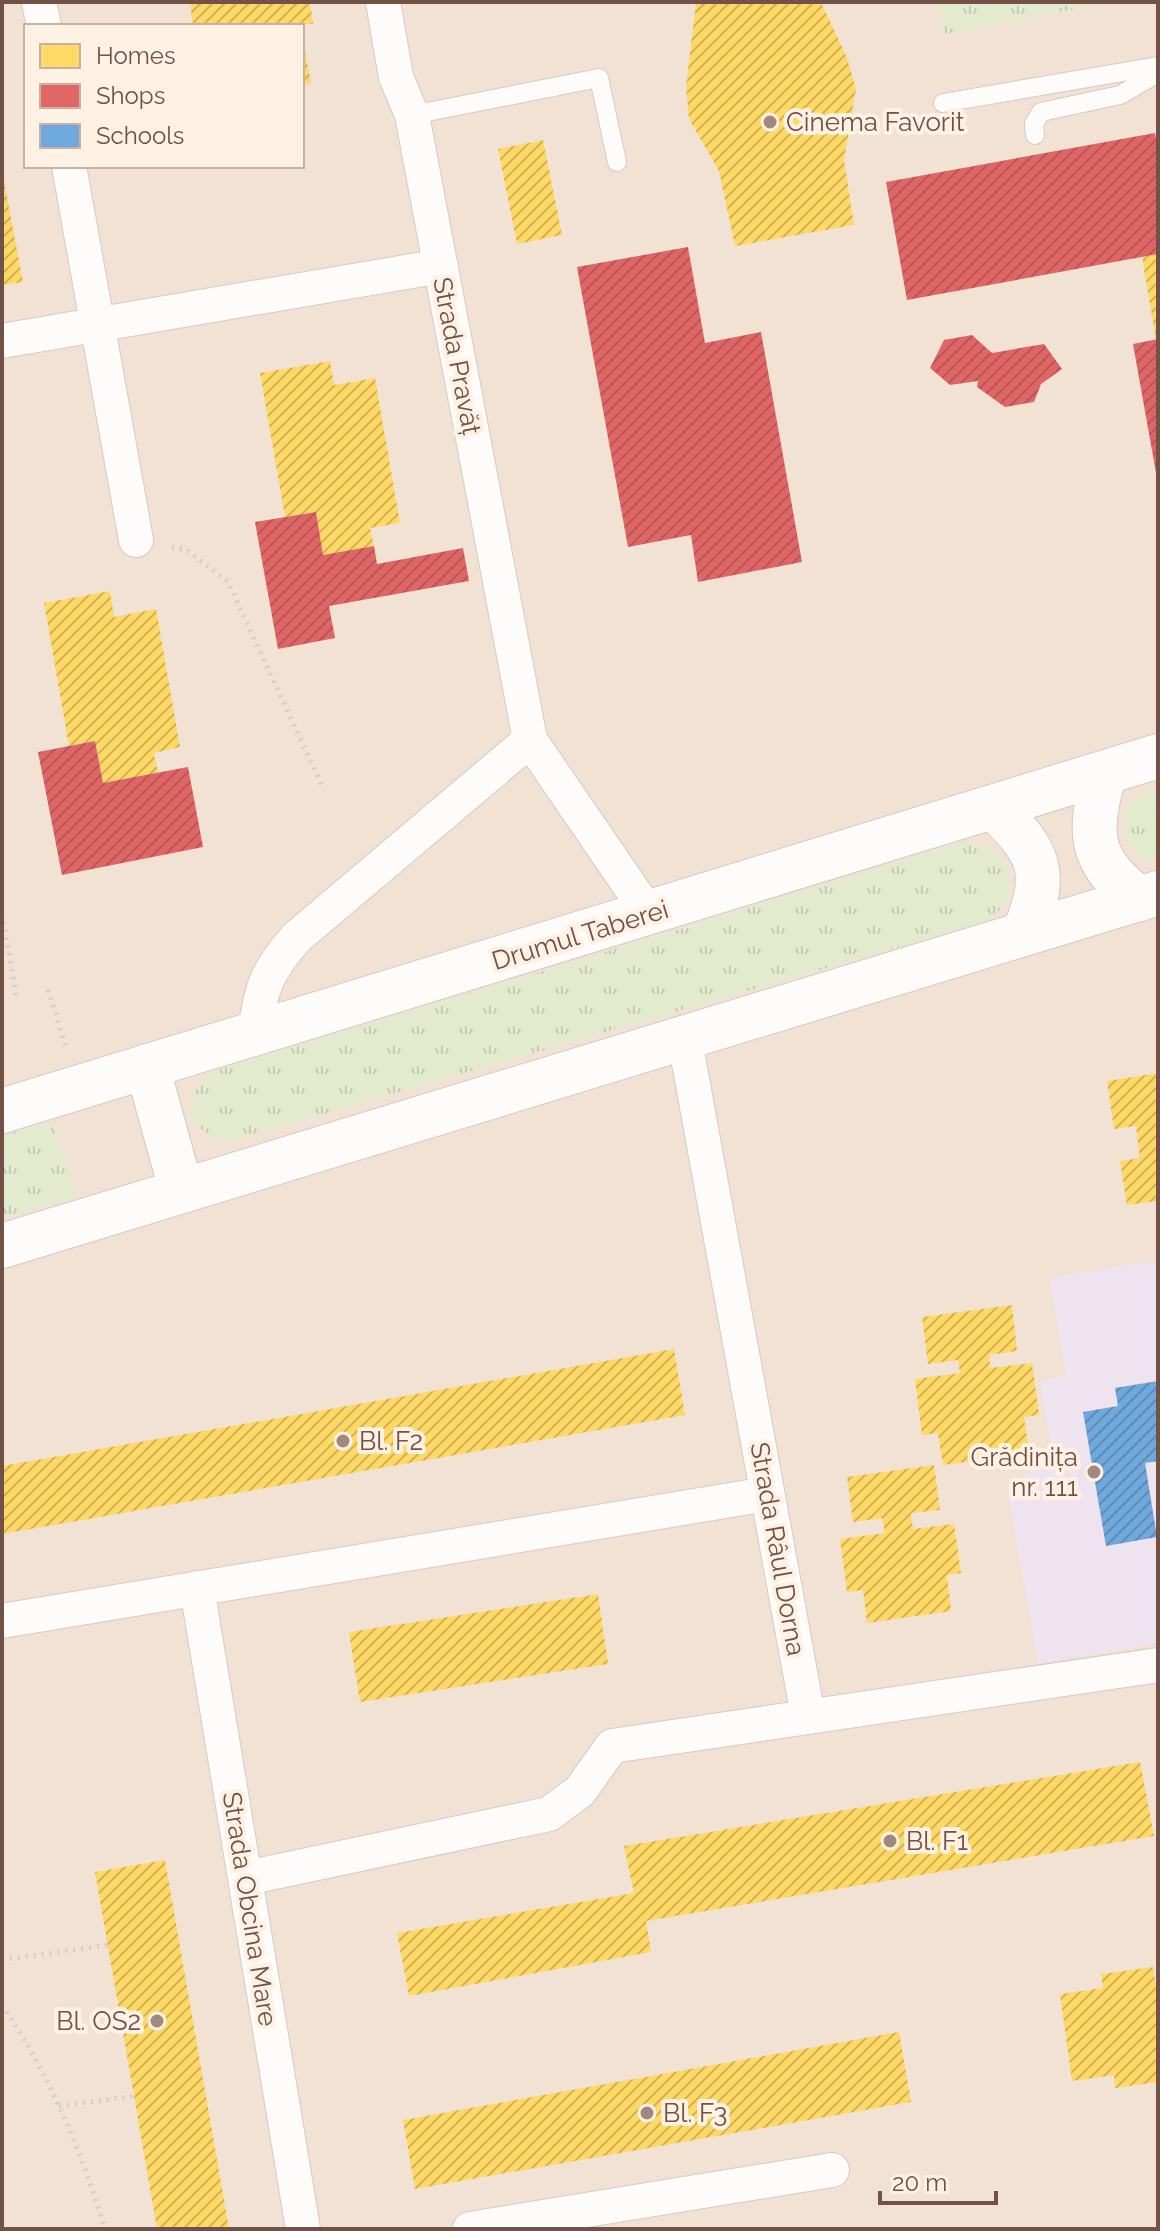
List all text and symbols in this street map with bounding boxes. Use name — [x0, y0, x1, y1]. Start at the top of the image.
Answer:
legend — [24, 24, 304, 168]
text: Homes — [96, 41, 176, 70]
text: Shops — [96, 81, 165, 110]
place label: Cinema Favorit — [786, 107, 965, 137]
marker: Cinema Favorit — [761, 113, 779, 131]
text: Schools — [96, 121, 184, 150]
street label: Strada Pravăț — [427, 275, 487, 438]
street label: Drumul Taberei — [488, 894, 672, 976]
place label: Bl. F2 — [359, 1426, 423, 1456]
marker: Bl. F2 — [334, 1432, 352, 1450]
street label: Strada Râul Dorna — [744, 1440, 812, 1658]
place label: Grădinița nr. 111 — [971, 1442, 1078, 1502]
marker: Grădinița nr. 111 — [1085, 1463, 1103, 1481]
street label: Strada Obcina Mare — [217, 1790, 283, 2028]
place label: Bl. F1 — [906, 1826, 968, 1856]
marker: Bl. F1 — [881, 1832, 899, 1850]
place label: Bl. OS2 — [56, 2006, 141, 2036]
marker: Bl. OS2 — [148, 2012, 166, 2030]
place label: Bl. F3 — [663, 2098, 727, 2128]
marker: Bl. F3 — [638, 2104, 656, 2122]
scale bar — [880, 2155, 996, 2205]
text: 20 m — [892, 2168, 947, 2197]

